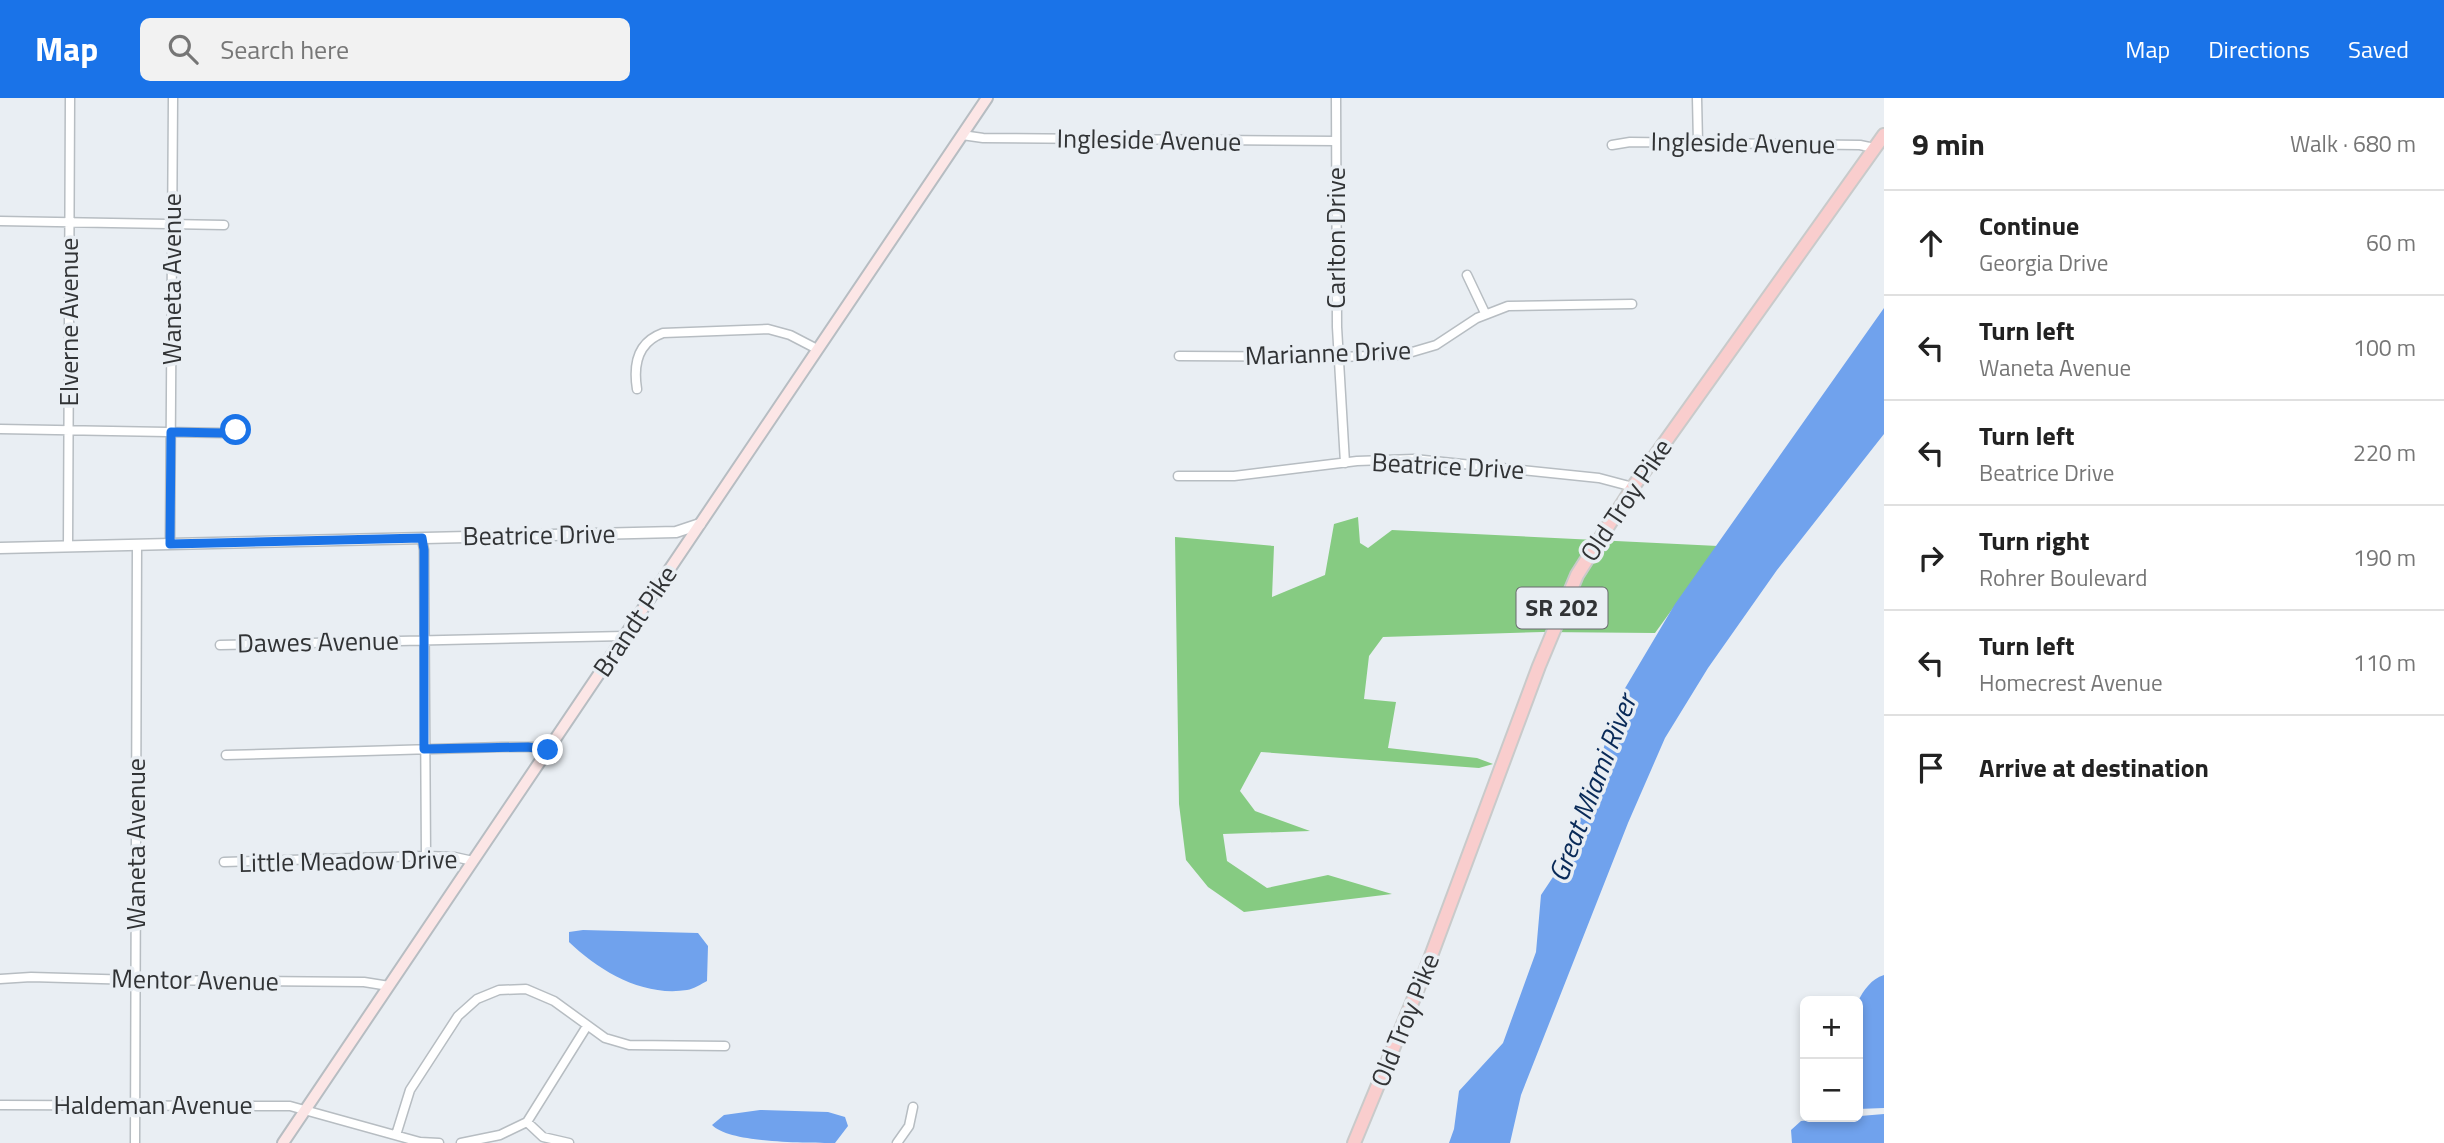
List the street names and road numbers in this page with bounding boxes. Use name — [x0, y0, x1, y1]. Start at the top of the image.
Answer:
street label: Ingleside Avenue — [1056, 118, 1242, 161]
street label: Ingleside Avenue — [1650, 121, 1836, 164]
street label: Carlton Drive — [1316, 167, 1355, 309]
street label: Waneta Avenue — [152, 193, 191, 365]
street label: Elverne Avenue — [49, 238, 88, 406]
street label: Marianne Drive — [1244, 330, 1412, 375]
street label: Old Troy Pike — [1570, 430, 1681, 569]
street label: Beatrice Drive — [1371, 442, 1525, 489]
street label: Beatrice Drive — [462, 514, 616, 555]
street label: Brandt Pike — [583, 557, 686, 684]
road number: SR 202 — [1516, 588, 1608, 628]
street label: Dawes Avenue — [237, 621, 399, 662]
street label: Waneta Avenue — [116, 758, 155, 930]
street label: Little Meadow Drive — [238, 839, 458, 882]
street label: Old Troy Pike — [1360, 947, 1449, 1092]
street label: Mentor Avenue — [111, 959, 279, 1000]
street label: Haldeman Avenue — [53, 1085, 253, 1124]

